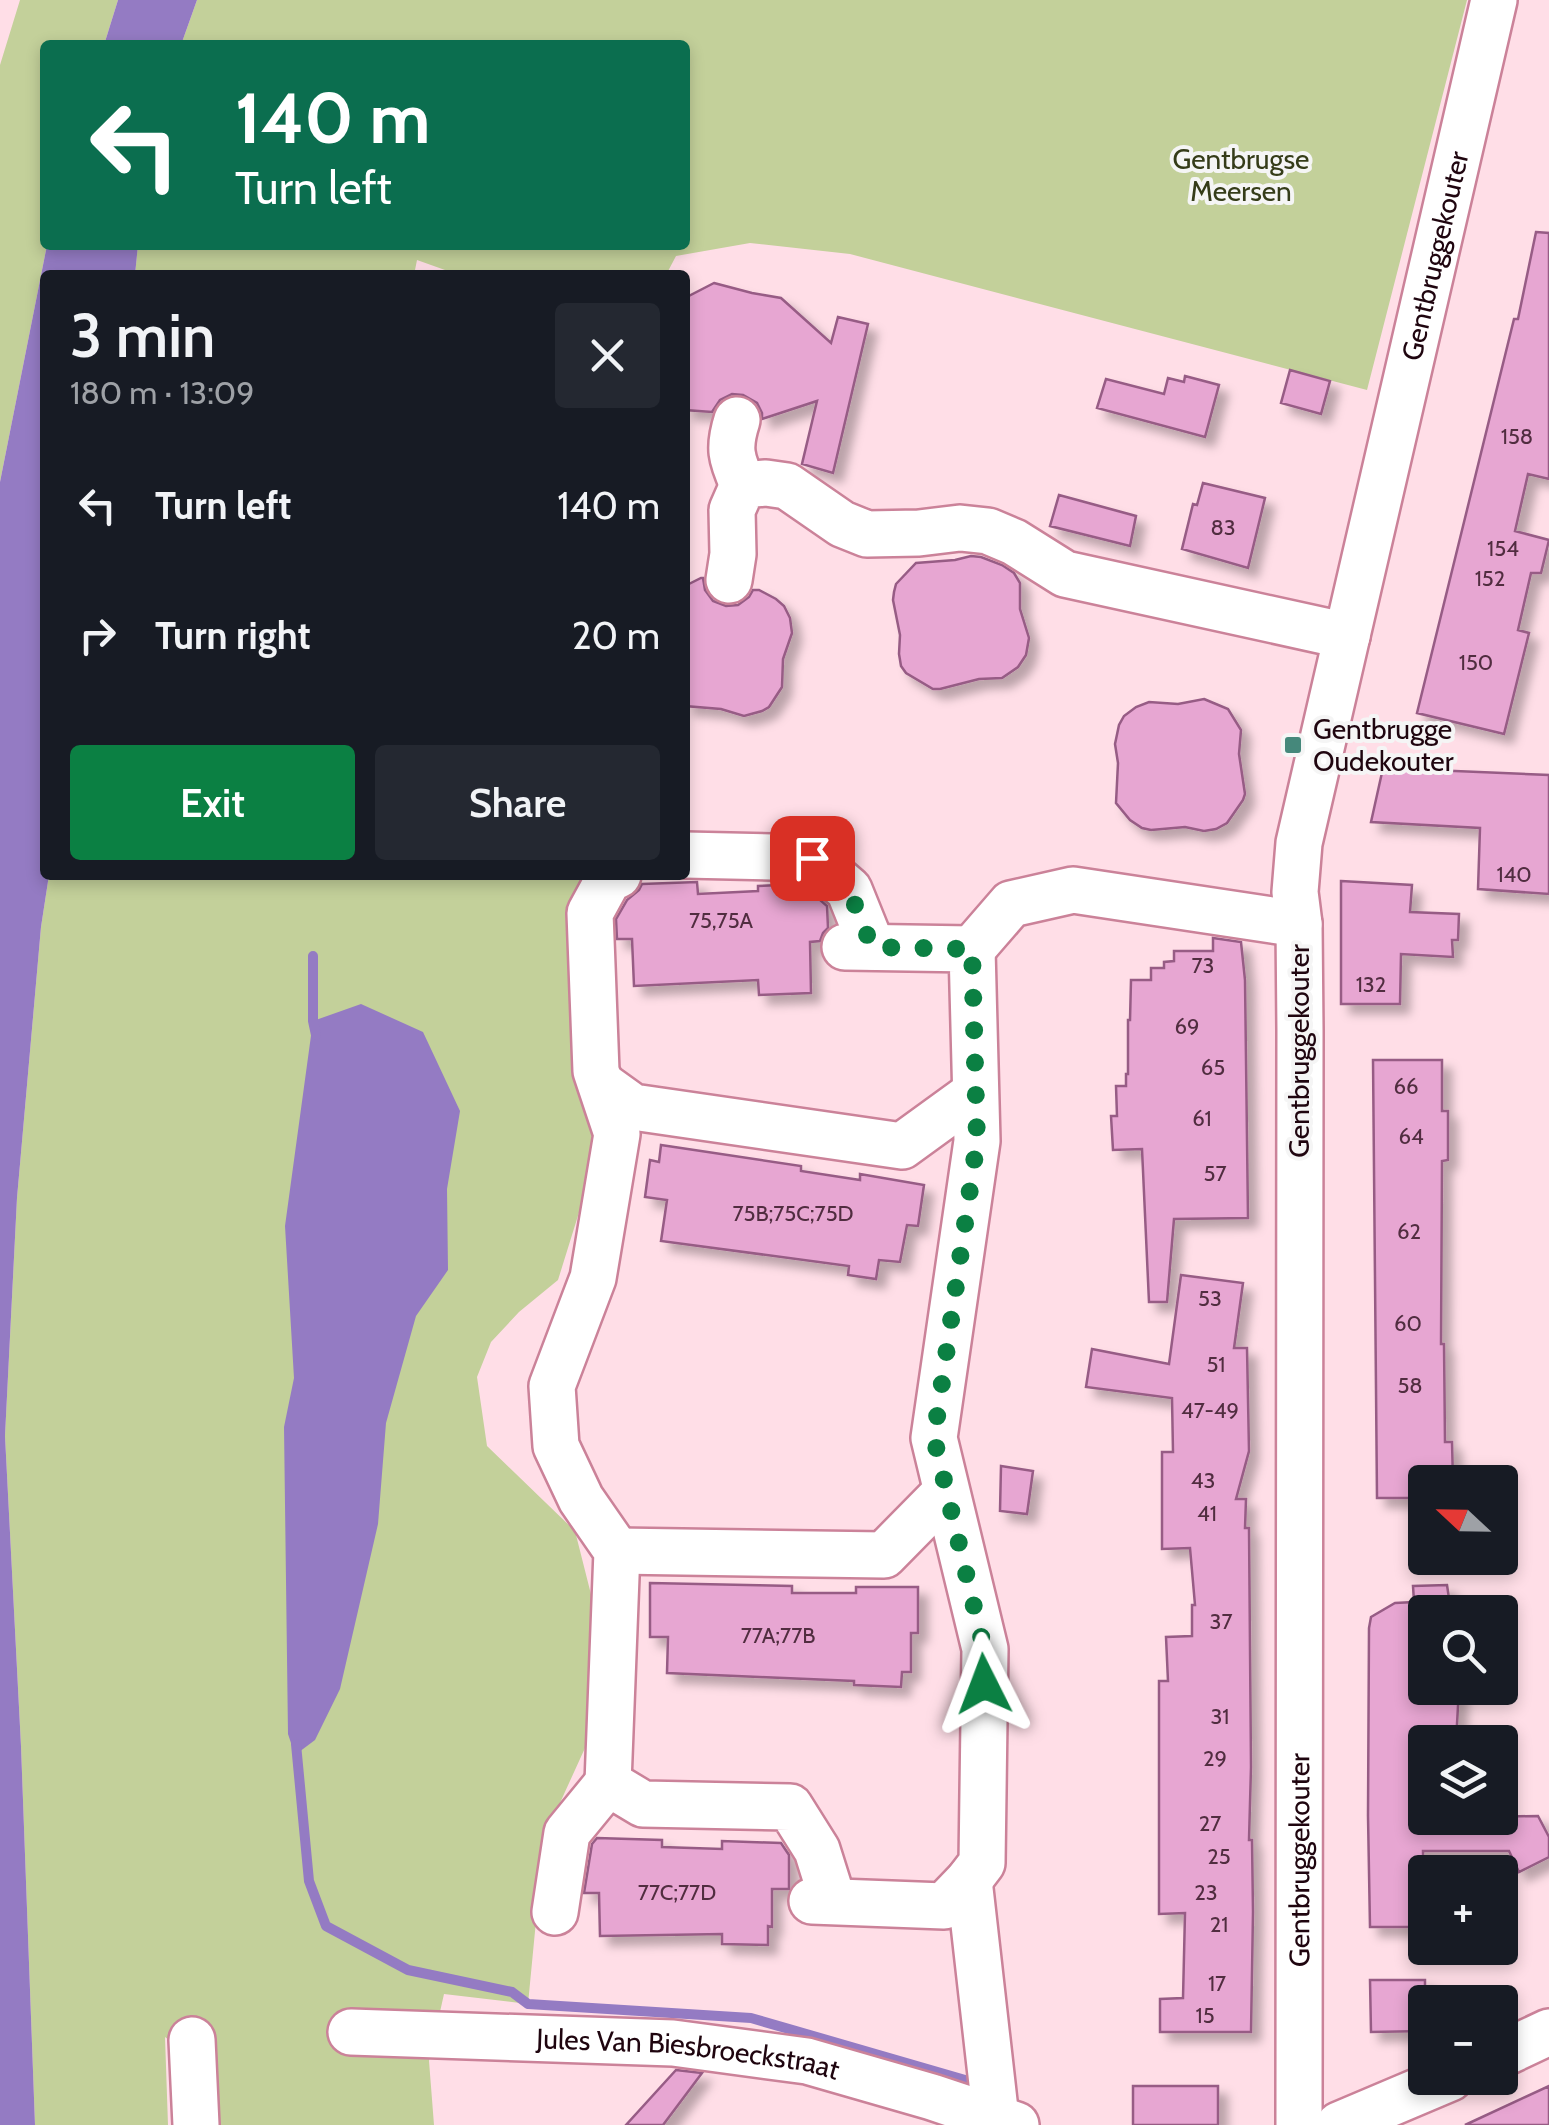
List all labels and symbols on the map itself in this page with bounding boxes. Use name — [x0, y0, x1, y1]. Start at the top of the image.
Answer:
park label: Gentbrugse Meersen — [1173, 142, 1309, 208]
street label: Gentbruggekouter — [1394, 148, 1475, 364]
house number: 158 — [1501, 423, 1533, 450]
house number: 83 — [1210, 514, 1236, 541]
house number: 154 — [1487, 535, 1519, 562]
house number: 152 — [1475, 565, 1505, 592]
house number: 150 — [1459, 649, 1493, 676]
place label: Gentbrugge Oudekouter — [1313, 712, 1454, 778]
marker: Gentbrugge Oudekouter — [1282, 734, 1304, 756]
pin — [770, 816, 855, 901]
house number: 140 — [1496, 861, 1532, 888]
house number: 75,75A — [689, 907, 754, 934]
street label: Gentbruggekouter — [1282, 944, 1316, 1158]
house number: 73 — [1192, 952, 1214, 979]
house number: 132 — [1356, 971, 1386, 998]
house number: 69 — [1175, 1013, 1200, 1040]
house number: 65 — [1201, 1054, 1225, 1081]
house number: 66 — [1394, 1073, 1419, 1100]
house number: 61 — [1192, 1105, 1212, 1132]
house number: 64 — [1398, 1123, 1424, 1150]
house number: 57 — [1204, 1160, 1226, 1187]
house number: 75B;75C;75D — [732, 1200, 854, 1227]
house number: 62 — [1397, 1218, 1421, 1245]
house number: 53 — [1198, 1285, 1222, 1312]
house number: 60 — [1394, 1310, 1422, 1337]
house number: 51 — [1206, 1351, 1226, 1378]
house number: 58 — [1397, 1372, 1423, 1399]
house number: 47-49 — [1181, 1397, 1239, 1424]
north arrow — [1408, 1465, 1518, 1575]
house number: 43 — [1191, 1467, 1215, 1494]
house number: 41 — [1197, 1500, 1217, 1527]
house number: 37 — [1210, 1608, 1232, 1635]
house number: 77A;77B — [741, 1622, 815, 1649]
position arrow — [932, 1632, 1036, 1736]
house number: 31 — [1210, 1703, 1230, 1730]
house number: 29 — [1203, 1745, 1227, 1772]
street label: Gentbruggekouter — [1282, 1753, 1316, 1967]
house number: 27 — [1199, 1810, 1221, 1837]
house number: 25 — [1207, 1843, 1231, 1870]
house number: 77C;77D — [638, 1879, 716, 1906]
house number: 23 — [1194, 1879, 1218, 1906]
house number: 21 — [1210, 1911, 1228, 1938]
house number: 17 — [1208, 1970, 1226, 1997]
house number: 15 — [1195, 2002, 1215, 2029]
street label: Jules Van Biesbroeckstraat — [535, 2021, 843, 2086]

